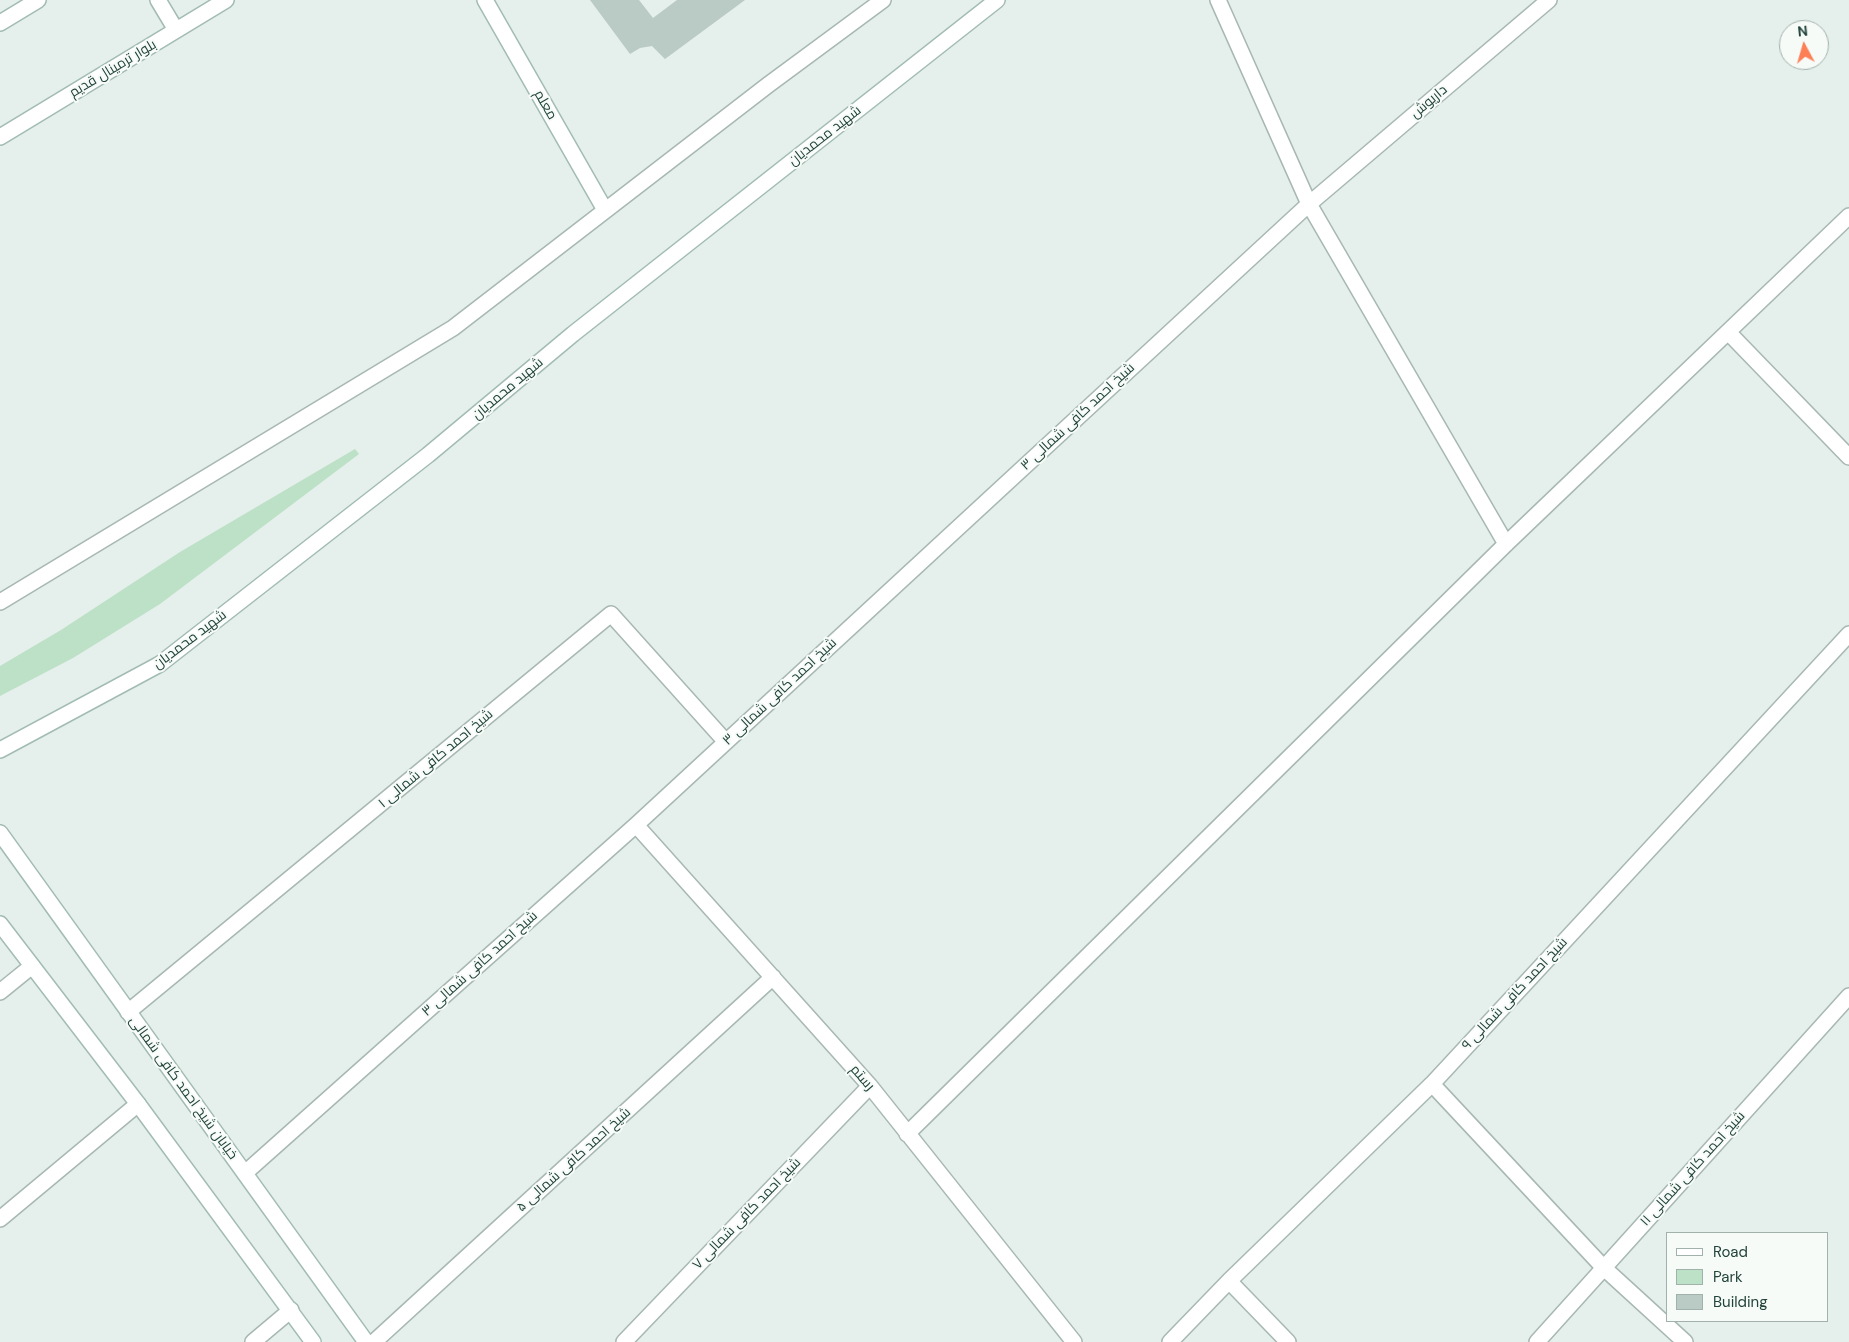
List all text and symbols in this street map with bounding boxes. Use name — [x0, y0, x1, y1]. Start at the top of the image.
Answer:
north arrow — [1779, 20, 1829, 70]
text: N — [1797, 22, 1809, 41]
street label: بلوار ترمینال قدیم — [66, 36, 160, 102]
street label: داریوش — [1407, 82, 1451, 122]
street label: معلم — [530, 87, 560, 123]
street label: شهید محمدیان — [785, 102, 865, 170]
street label: شهید محمدیان — [469, 354, 547, 424]
street label: شیخ احمد کافی شمالی ۳ — [1018, 360, 1138, 474]
street label: شهید محمدیان — [150, 607, 230, 673]
street label: شیخ احمد کافی شمالی ۳ — [720, 635, 840, 749]
street label: شیخ احمد کافی شمالی ۱ — [375, 706, 497, 812]
street label: شیخ احمد کافی شمالی ۳ — [419, 908, 541, 1020]
street label: شیخ احمد کافی شمالی ۹ — [1459, 934, 1571, 1054]
street label: خیابان شیخ احمد کافی شمالی — [125, 1013, 241, 1163]
street label: رستم — [846, 1062, 878, 1094]
street label: شیخ احمد کافی شمالی ۵ — [513, 1104, 635, 1216]
street label: شیخ احمد کافی شمالی ۱۱ — [1637, 1108, 1749, 1230]
street label: شیخ احمد کافی شمالی ۷ — [689, 1155, 805, 1273]
legend — [1666, 1232, 1829, 1322]
text: Road — [1713, 1242, 1748, 1262]
text: Park — [1713, 1267, 1743, 1287]
text: Building — [1713, 1292, 1768, 1312]

